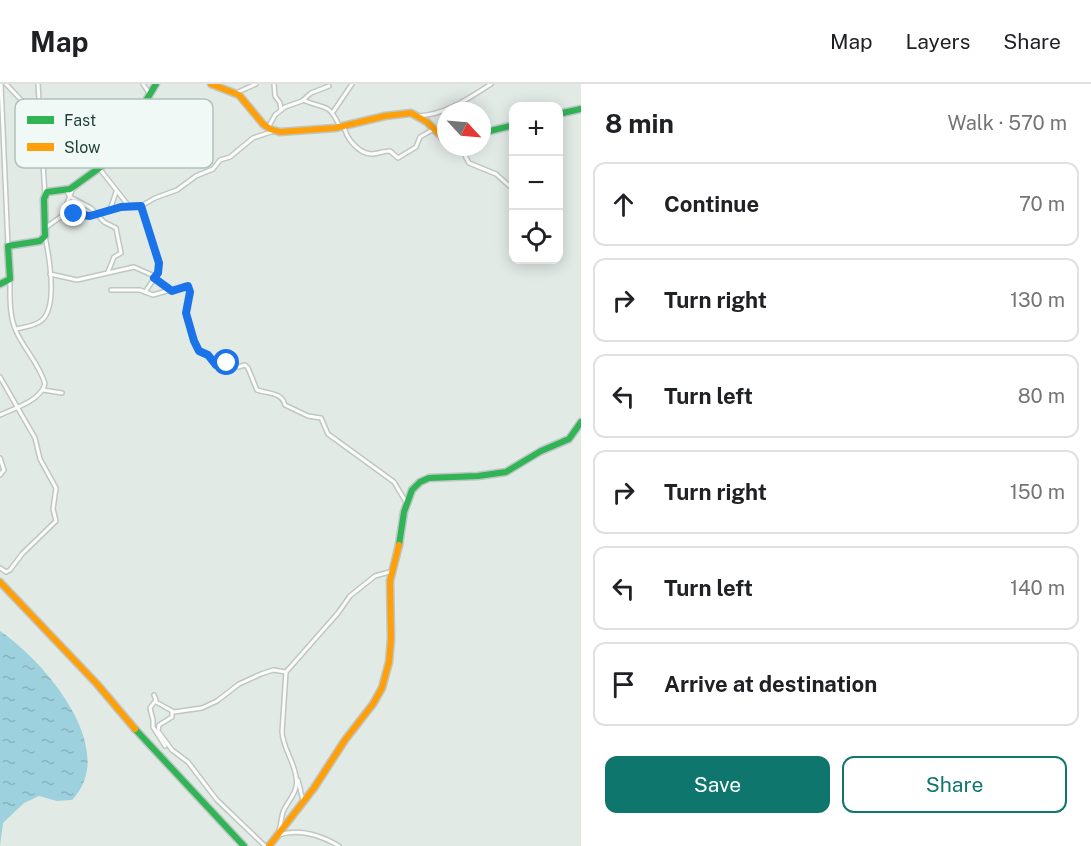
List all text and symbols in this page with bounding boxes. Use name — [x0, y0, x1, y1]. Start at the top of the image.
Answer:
text: Map — [30, 25, 89, 58]
text: Map — [830, 29, 873, 54]
text: Layers — [906, 29, 970, 54]
text: Share — [1003, 29, 1061, 54]
legend — [15, 99, 213, 168]
north arrow — [437, 102, 491, 156]
map controls — [509, 102, 563, 264]
button: + — [509, 102, 563, 156]
text: 8 min — [605, 108, 674, 139]
text: Fast — [64, 111, 96, 130]
text: Walk · 570 m — [948, 111, 1067, 135]
text: Slow — [64, 138, 101, 157]
button: − — [509, 156, 563, 210]
icon: ahead — [607, 188, 640, 221]
text: Continue — [664, 191, 759, 217]
text: 70 m — [1019, 192, 1065, 216]
route end — [60, 200, 86, 226]
button: locate — [509, 210, 563, 264]
icon: right — [607, 284, 640, 317]
text: Turn right — [664, 287, 767, 313]
text: 130 m — [1010, 288, 1065, 312]
route start — [213, 349, 239, 375]
icon: left — [607, 380, 640, 413]
text: Turn left — [664, 383, 753, 409]
text: 80 m — [1018, 384, 1065, 408]
icon: right — [607, 476, 640, 509]
text: Turn right — [664, 479, 767, 505]
text: 150 m — [1010, 480, 1065, 504]
icon: left — [607, 572, 640, 605]
text: Turn left — [664, 575, 753, 601]
text: 140 m — [1010, 576, 1065, 600]
icon: arrive — [607, 668, 640, 701]
text: Arrive at destination — [664, 671, 877, 697]
button: Save — [605, 756, 830, 813]
button: Share — [842, 756, 1067, 813]

